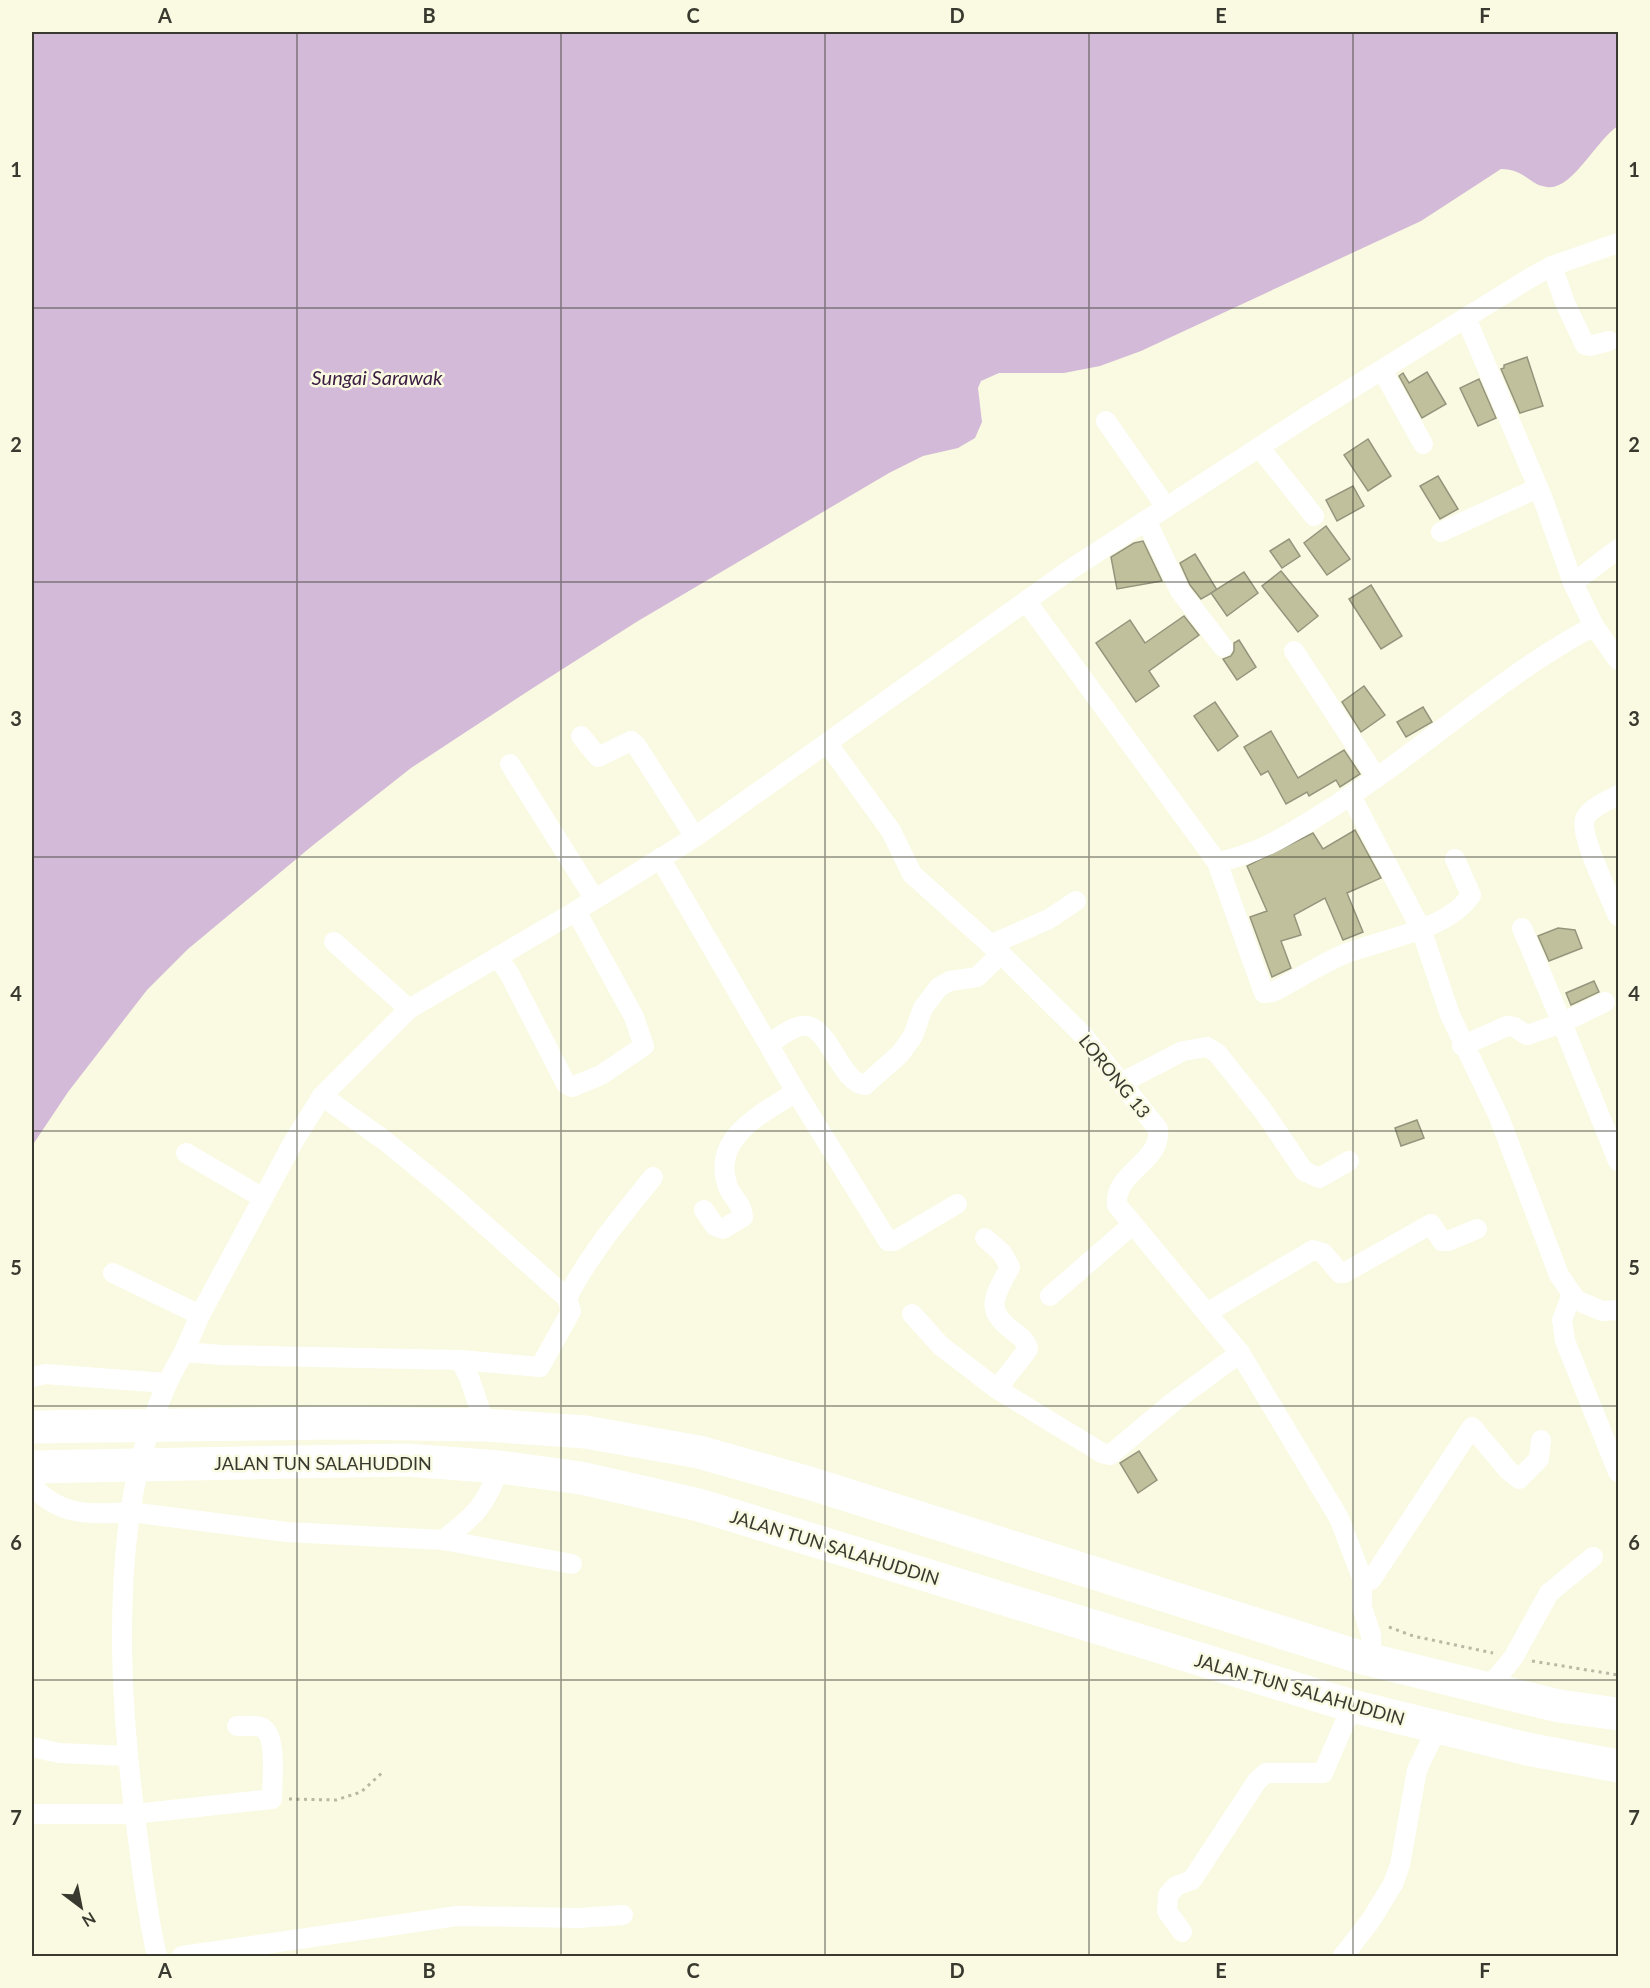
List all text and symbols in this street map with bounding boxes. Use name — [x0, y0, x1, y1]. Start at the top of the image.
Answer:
text: A — [157, 3, 172, 27]
text: B — [422, 3, 436, 27]
text: C — [686, 3, 700, 27]
text: D — [949, 3, 965, 27]
text: E — [1215, 3, 1227, 27]
text: F — [1479, 3, 1491, 27]
text: 1 — [10, 157, 22, 181]
text: 1 — [1628, 157, 1640, 181]
water label: Sungai Sarawak — [312, 365, 443, 389]
text: 2 — [10, 432, 22, 456]
text: 2 — [1628, 432, 1640, 456]
text: 3 — [10, 706, 22, 730]
text: 3 — [1628, 706, 1640, 730]
text: 4 — [10, 981, 22, 1005]
text: 4 — [1628, 981, 1640, 1005]
street label: LORONG 13 — [1075, 1030, 1155, 1122]
text: 5 — [10, 1255, 22, 1279]
text: 5 — [1628, 1255, 1640, 1279]
street label: JALAN TUN SALAHUDDIN — [214, 1452, 432, 1474]
street label: JALAN TUN SALAHUDDIN — [728, 1505, 942, 1589]
text: 6 — [10, 1530, 22, 1554]
text: 6 — [1628, 1530, 1640, 1554]
street label: JALAN TUN SALAHUDDIN — [1192, 1648, 1408, 1730]
text: 7 — [10, 1805, 22, 1829]
text: 7 — [1628, 1805, 1640, 1829]
north arrow — [51, 1877, 111, 1937]
text: N — [79, 1909, 99, 1931]
text: A — [157, 1958, 172, 1982]
text: B — [422, 1958, 436, 1982]
text: C — [686, 1958, 700, 1982]
text: D — [949, 1958, 965, 1982]
text: E — [1215, 1958, 1227, 1982]
text: F — [1479, 1958, 1491, 1982]

